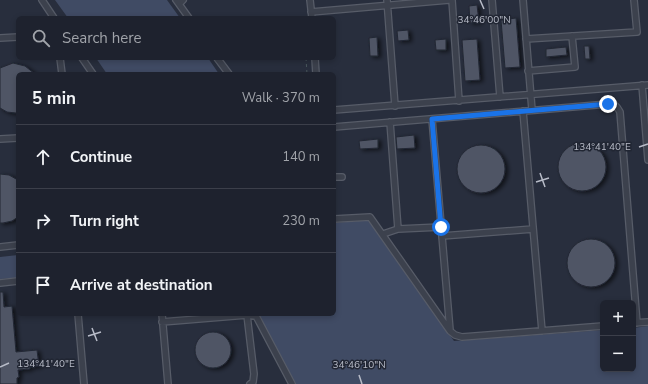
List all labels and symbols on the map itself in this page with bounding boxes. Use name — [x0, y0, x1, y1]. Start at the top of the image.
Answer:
text: 34°46'00"N — [457, 13, 511, 27]
route end — [599, 95, 617, 113]
text: 134°41'40"E — [573, 140, 631, 154]
route start — [432, 218, 450, 236]
text: 134°41'40"E — [17, 357, 75, 371]
text: 34°46'10"N — [332, 358, 386, 372]

